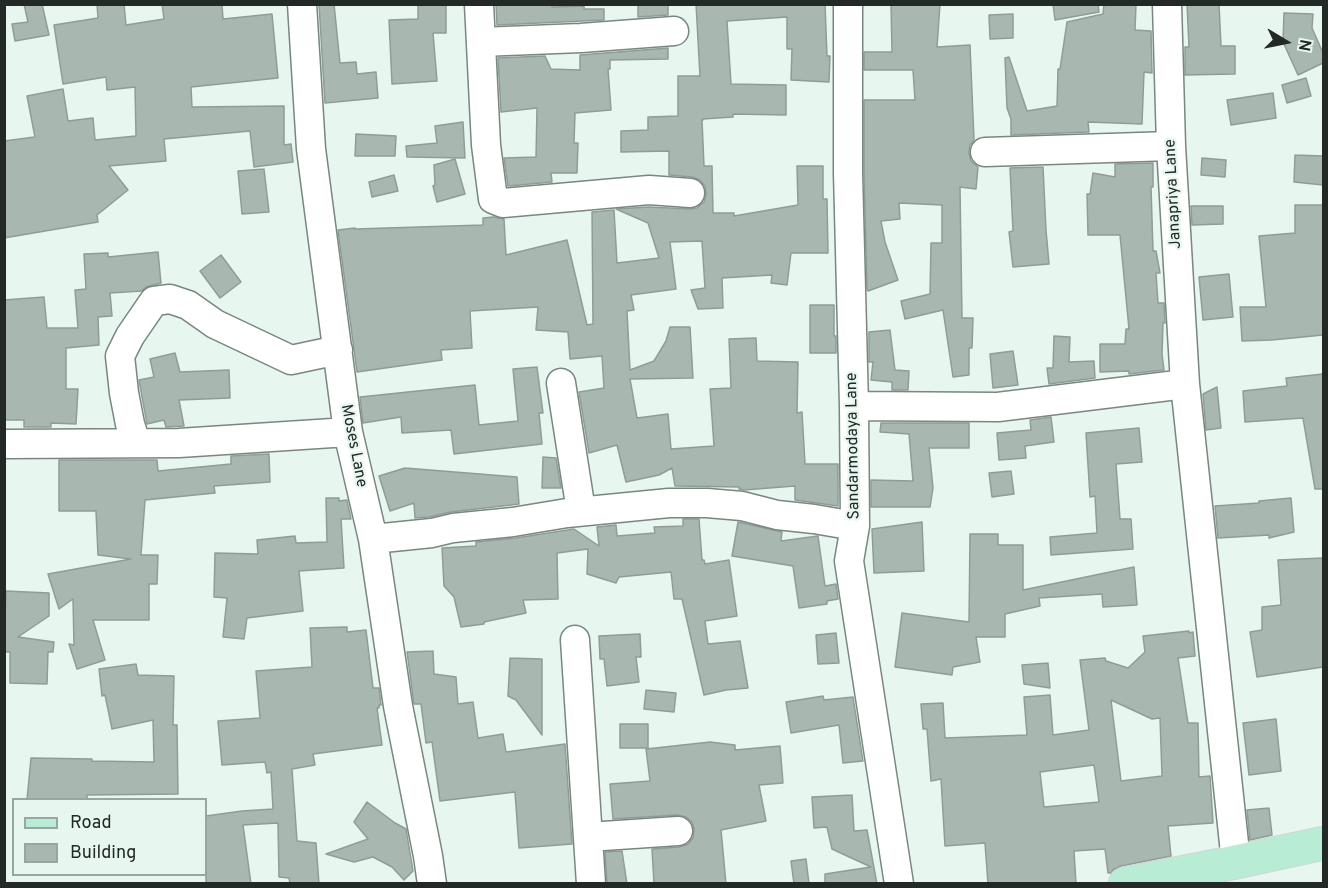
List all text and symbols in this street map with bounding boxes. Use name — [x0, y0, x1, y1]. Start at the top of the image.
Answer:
north arrow — [1256, 12, 1316, 72]
text: N — [1293, 38, 1315, 53]
street label: Janapriya Lane — [1162, 139, 1186, 249]
street label: Sandarmodaya Lane — [843, 372, 865, 520]
street label: Moses Lane — [336, 403, 370, 489]
legend — [12, 798, 207, 876]
text: Road — [70, 812, 112, 835]
text: Building — [70, 842, 136, 865]

